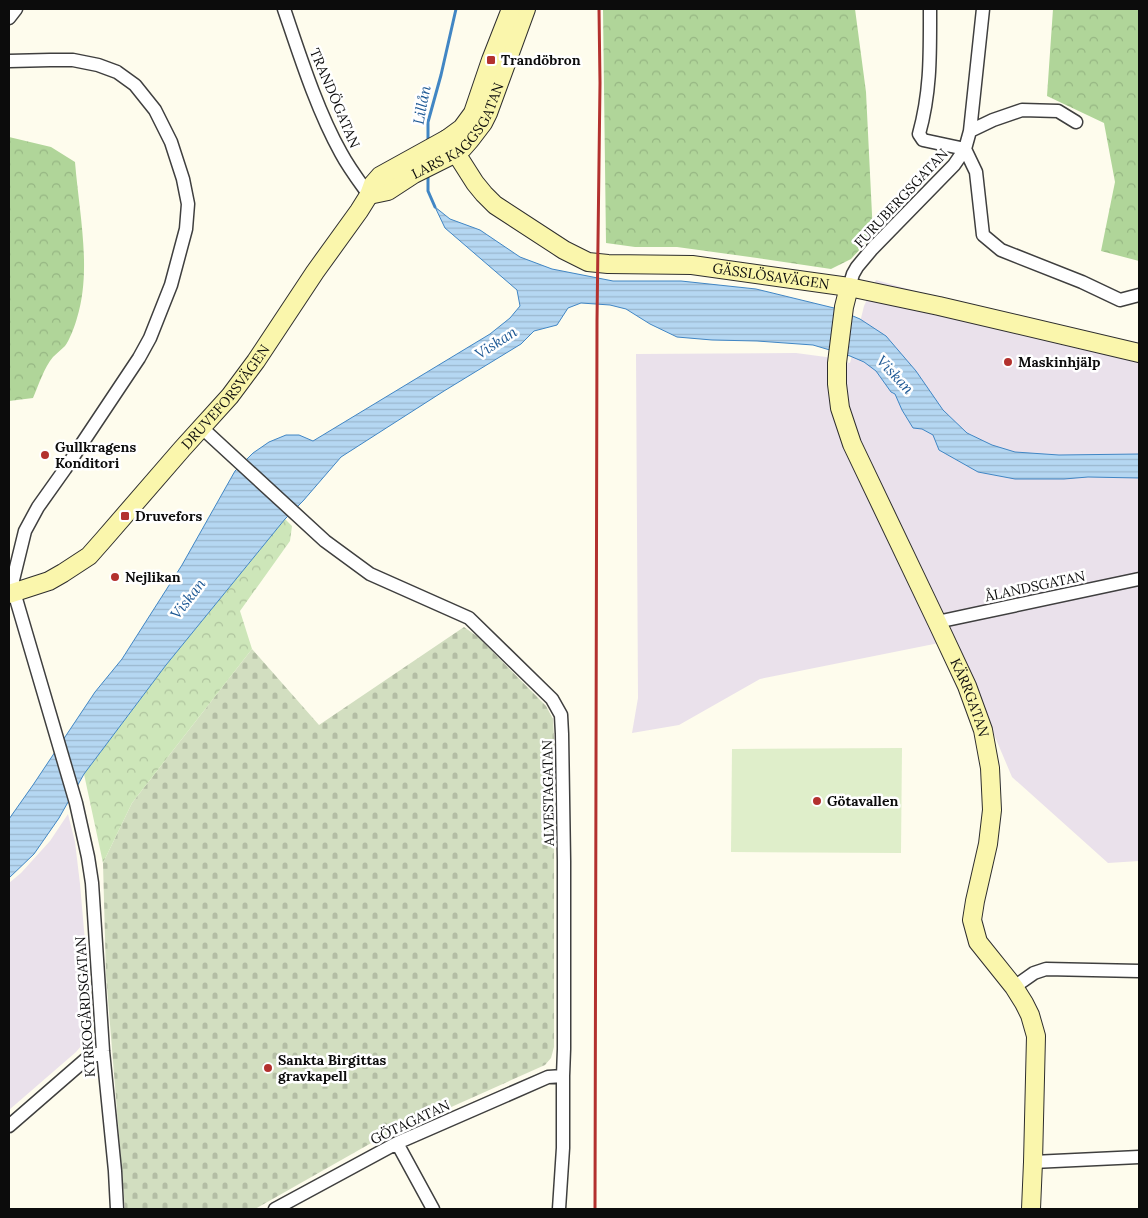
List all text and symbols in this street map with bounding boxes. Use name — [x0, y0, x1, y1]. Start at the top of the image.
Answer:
street label: TRANDÖGATAN — [306, 45, 364, 151]
place label: Trandöbron — [501, 51, 581, 69]
marker: Trandöbron — [485, 54, 497, 66]
street label: LARS KAGGSGATAN — [409, 80, 507, 183]
water label: Lillån — [408, 83, 435, 126]
street label: FURUBERGSGATAN — [850, 144, 952, 251]
street label: GÄSSLÖSAVÄGEN — [711, 259, 831, 293]
water label: Viskan — [471, 322, 521, 363]
street label: DRUVEFORSVÄGEN — [177, 341, 274, 453]
water label: Viskan — [873, 351, 919, 399]
place label: Maskinhjälp — [1018, 353, 1100, 371]
marker: Maskinhjälp — [1002, 356, 1014, 368]
place label: Gullkragens Konditori — [55, 438, 136, 472]
marker: Gullkragens Konditori — [39, 449, 51, 461]
place label: Druvefors — [135, 507, 202, 525]
marker: Druvefors — [119, 510, 131, 522]
street label: ÅLANDSGATAN — [982, 567, 1087, 606]
place label: Nejlikan — [125, 568, 181, 586]
marker: Nejlikan — [109, 571, 121, 583]
water label: Viskan — [166, 574, 210, 623]
street label: KÄRRGATAN — [946, 655, 993, 738]
street label: ALVESTAGATAN — [538, 739, 558, 847]
place label: Götavallen — [827, 792, 899, 810]
marker: Götavallen — [811, 795, 823, 807]
street label: KYRKOGÅRDSGATAN — [71, 936, 99, 1078]
place label: Sankta Birgittas gravkapell — [278, 1051, 387, 1085]
marker: Sankta Birgittas gravkapell — [262, 1062, 274, 1074]
street label: GÖTAGATAN — [367, 1096, 453, 1148]

